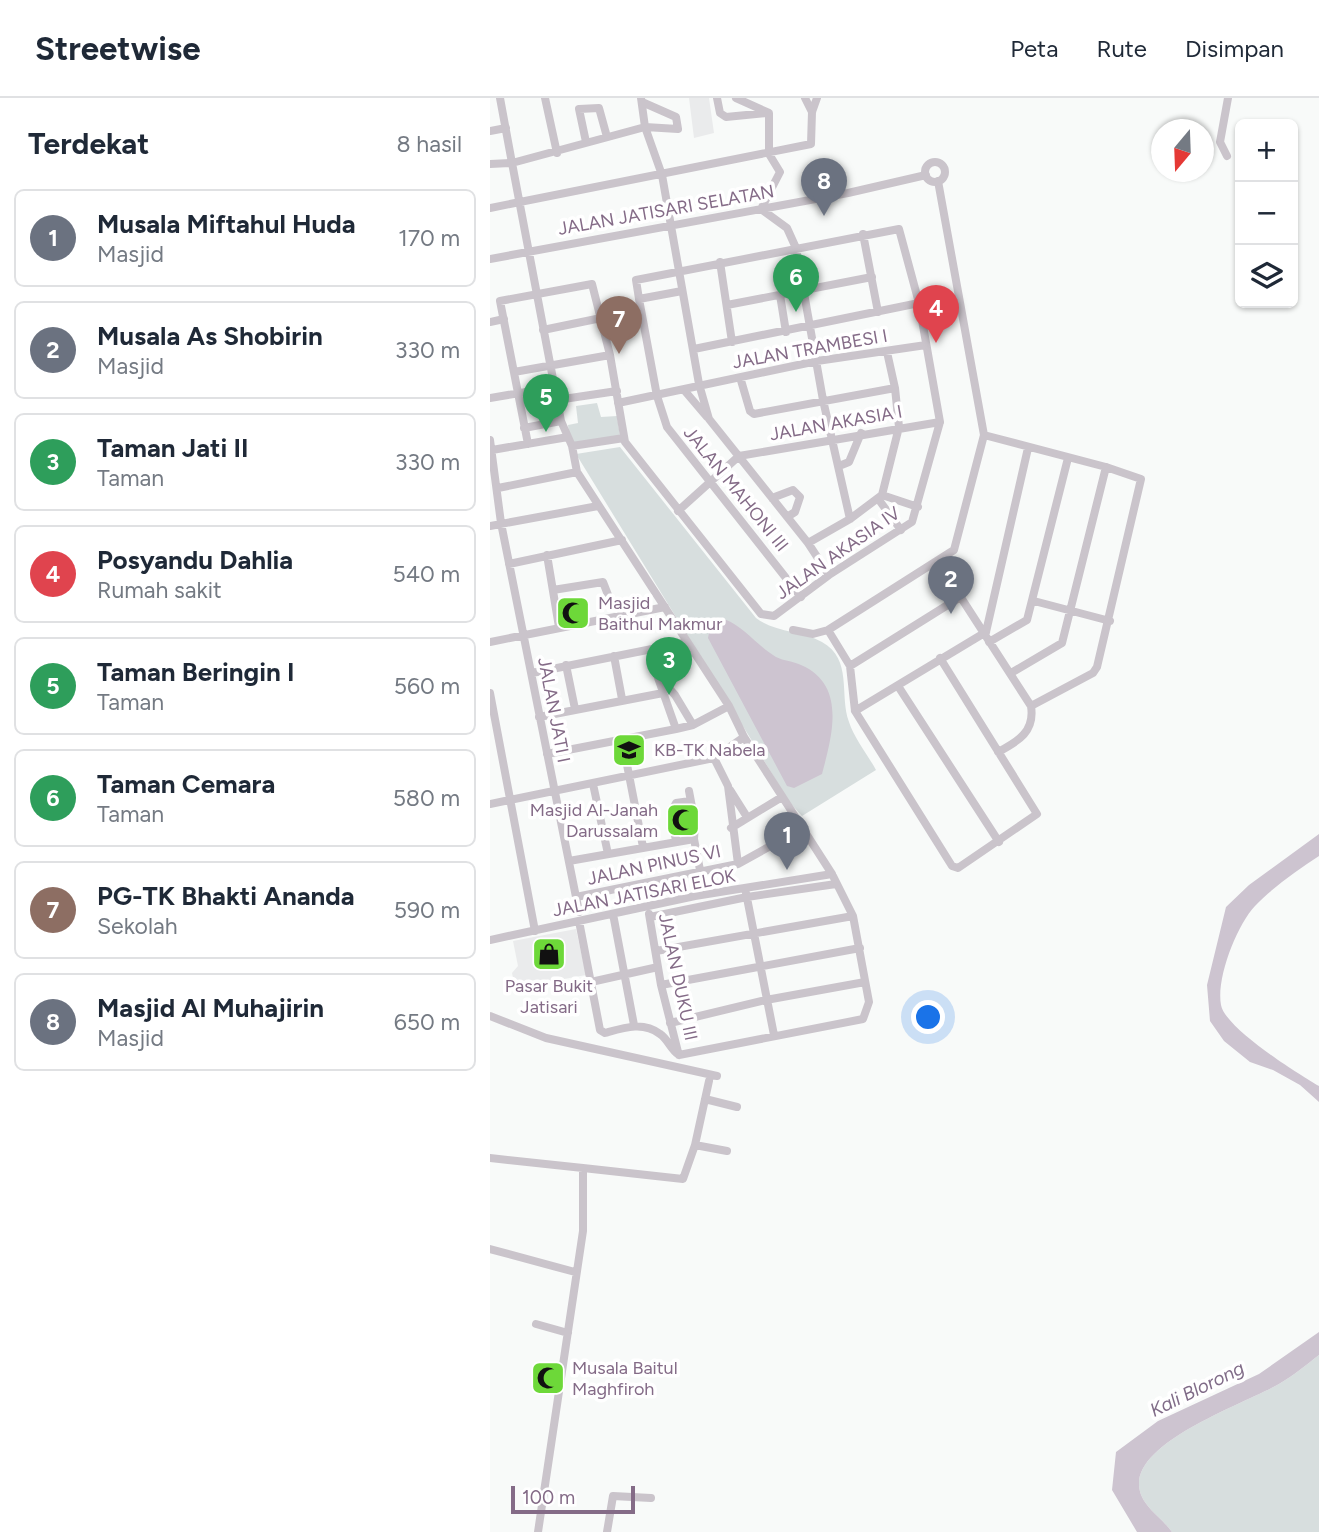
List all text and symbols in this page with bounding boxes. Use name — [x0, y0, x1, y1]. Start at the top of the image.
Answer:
text: Streetwise — [35, 29, 201, 68]
text: Peta — [1010, 34, 1058, 63]
text: Rute — [1096, 34, 1147, 63]
text: Disimpan — [1185, 34, 1284, 63]
north arrow — [1151, 119, 1214, 182]
map controls — [1235, 119, 1298, 308]
button: + — [1235, 119, 1298, 182]
text: Terdekat — [28, 125, 149, 162]
text: 8 hasil — [397, 130, 462, 158]
pin: 8 — [801, 158, 847, 216]
street label: JALAN JATISARI SELATAN — [556, 180, 776, 240]
button: − — [1235, 182, 1298, 245]
text: Musala Miftahul Huda — [97, 208, 356, 240]
text: 1 — [48, 224, 58, 252]
text: 170 m — [398, 224, 460, 252]
text: Masjid — [97, 240, 164, 268]
button: layers — [1235, 245, 1298, 308]
pin: 6 — [773, 254, 819, 312]
pin: 4 — [913, 285, 959, 343]
pin: 7 — [596, 296, 642, 354]
text: Musala As Shobirin — [97, 320, 323, 352]
street label: JALAN TRAMBESI I — [731, 325, 889, 373]
text: 2 — [46, 336, 60, 364]
text: 330 m — [395, 336, 460, 364]
text: Masjid — [97, 352, 164, 380]
pin: 5 — [523, 374, 569, 432]
street label: JALAN AKASIA I — [768, 401, 904, 445]
street label: JALAN MAHONI III — [679, 422, 793, 556]
text: Taman Jati II — [97, 432, 249, 464]
text: 3 — [47, 448, 59, 476]
text: 330 m — [395, 448, 460, 476]
text: Taman — [97, 464, 164, 492]
street label: JALAN AKASIA IV — [772, 502, 905, 604]
text: Posyandu Dahlia — [97, 544, 293, 576]
pin: 2 — [928, 556, 974, 614]
text: 4 — [46, 560, 60, 588]
text: 540 m — [392, 560, 460, 588]
text: Rumah sakit — [97, 576, 222, 604]
place label: Masjid Baithul Makmur — [598, 592, 722, 635]
mosque icon: Masjid Baithul Makmur — [554, 594, 592, 632]
pin: 3 — [646, 637, 692, 695]
text: Taman Beringin I — [97, 656, 294, 688]
street label: JALAN JATI I — [533, 656, 575, 764]
text: 5 — [46, 672, 60, 700]
text: 560 m — [394, 672, 460, 700]
text: Taman — [97, 688, 164, 716]
school or university icon: KB-TK Nabela — [610, 731, 648, 769]
place label: KB-TK Nabela — [654, 739, 765, 761]
text: Taman Cemara — [97, 768, 275, 800]
text: 6 — [46, 784, 60, 812]
text: 580 m — [393, 784, 460, 812]
place label: Masjid Al-Janah Darussalam — [530, 799, 658, 842]
text: Taman — [97, 800, 164, 828]
mosque icon: Masjid Al-Janah Darussalam — [664, 801, 702, 839]
pin: 1 — [764, 812, 810, 870]
street label: JALAN PINUS VI — [585, 840, 723, 890]
street label: JALAN JATISARI ELOK — [551, 864, 737, 922]
text: PG-TK Bhakti Ananda — [97, 880, 355, 912]
text: 7 — [47, 896, 59, 924]
text: 590 m — [394, 896, 460, 924]
street label: JALAN DUKU III — [654, 911, 702, 1043]
text: Sekolah — [97, 912, 178, 940]
shop icon: Pasar Bukit Jatisari — [530, 935, 568, 973]
place label: Pasar Bukit Jatisari — [505, 975, 593, 1018]
text: Masjid Al Muhajirin — [97, 992, 324, 1024]
your location — [911, 1000, 945, 1034]
text: 8 — [46, 1008, 60, 1036]
text: 650 m — [394, 1008, 460, 1036]
text: Masjid — [97, 1024, 164, 1052]
water label: Kali Blorong — [1146, 1356, 1248, 1422]
place label: Musala Baitul Maghfiroh — [572, 1357, 678, 1400]
mosque icon: Musala Baitul Maghfiroh — [529, 1359, 567, 1397]
scale bar — [511, 1483, 635, 1515]
text: 100 m — [522, 1486, 575, 1509]

